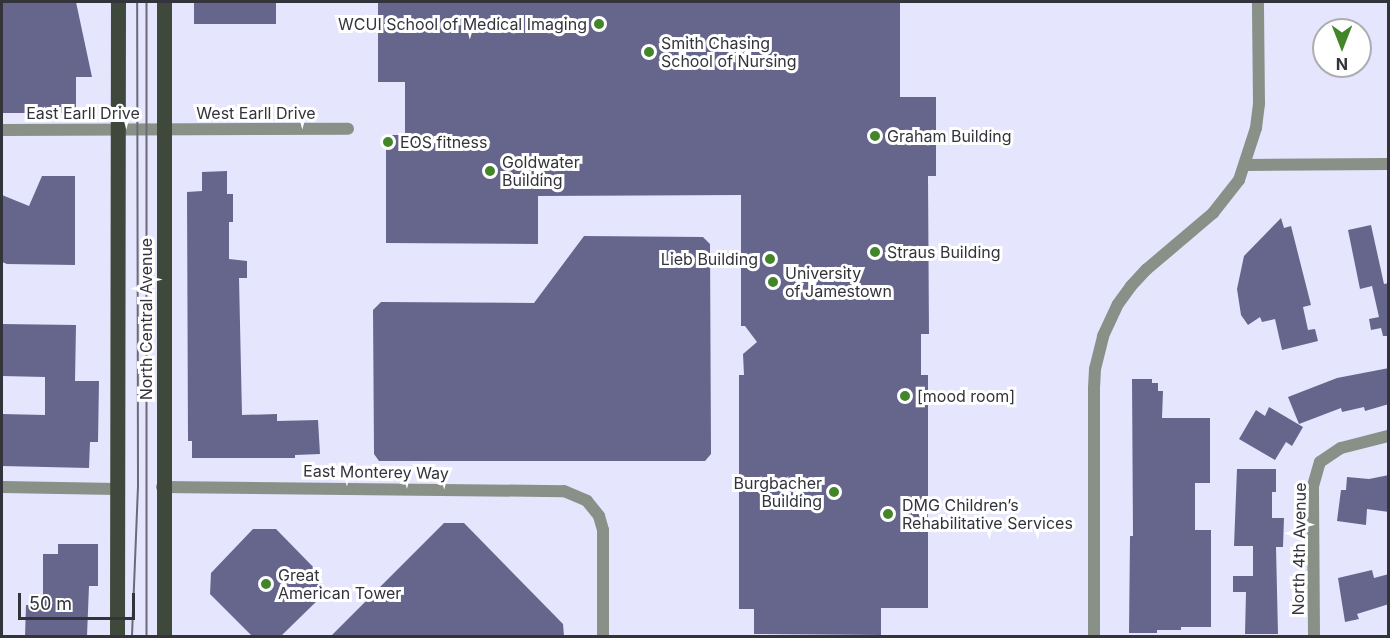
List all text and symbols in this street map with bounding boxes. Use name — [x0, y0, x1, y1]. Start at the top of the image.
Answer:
place label: WCUI School of Medical Imaging — [338, 14, 587, 34]
marker: WCUI School of Medical Imaging — [592, 17, 606, 31]
north arrow — [1312, 18, 1372, 78]
place label: Smith Chasing School of Nursing — [661, 33, 797, 71]
marker: Smith Chasing School of Nursing — [642, 45, 656, 59]
text: N — [1336, 54, 1348, 74]
street label: East Earll Drive — [26, 103, 140, 123]
street label: West Earll Drive — [196, 103, 316, 123]
place label: Graham Building — [887, 126, 1012, 146]
marker: Graham Building — [868, 129, 882, 143]
place label: EOS fitness — [400, 132, 487, 152]
marker: EOS fitness — [381, 135, 395, 149]
place label: Goldwater Building — [502, 152, 580, 190]
marker: Goldwater Building — [483, 164, 497, 178]
street label: North Central Avenue — [136, 238, 156, 400]
place label: Straus Building — [887, 242, 1001, 262]
marker: Straus Building — [868, 245, 882, 259]
place label: Lieb Building — [661, 249, 758, 269]
marker: Lieb Building — [763, 252, 777, 266]
place label: University of Jamestown — [785, 263, 892, 301]
marker: University of Jamestown — [766, 275, 780, 289]
place label: [mood room] — [917, 386, 1015, 406]
marker: [mood room] — [898, 389, 912, 403]
street label: East Monterey Way — [303, 461, 449, 483]
place label: Burgbacher Building — [734, 473, 822, 511]
street label: North 4th Avenue — [1288, 482, 1310, 616]
marker: Burgbacher Building — [827, 485, 841, 499]
place label: DMG Children’s Rehabilitative Services — [902, 495, 1073, 533]
marker: DMG Children’s Rehabilitative Services — [879, 505, 897, 523]
place label: Great American Tower — [278, 565, 401, 603]
marker: Great American Tower — [259, 577, 273, 591]
scale bar — [21, 581, 138, 619]
text: 50 m — [29, 593, 72, 614]

